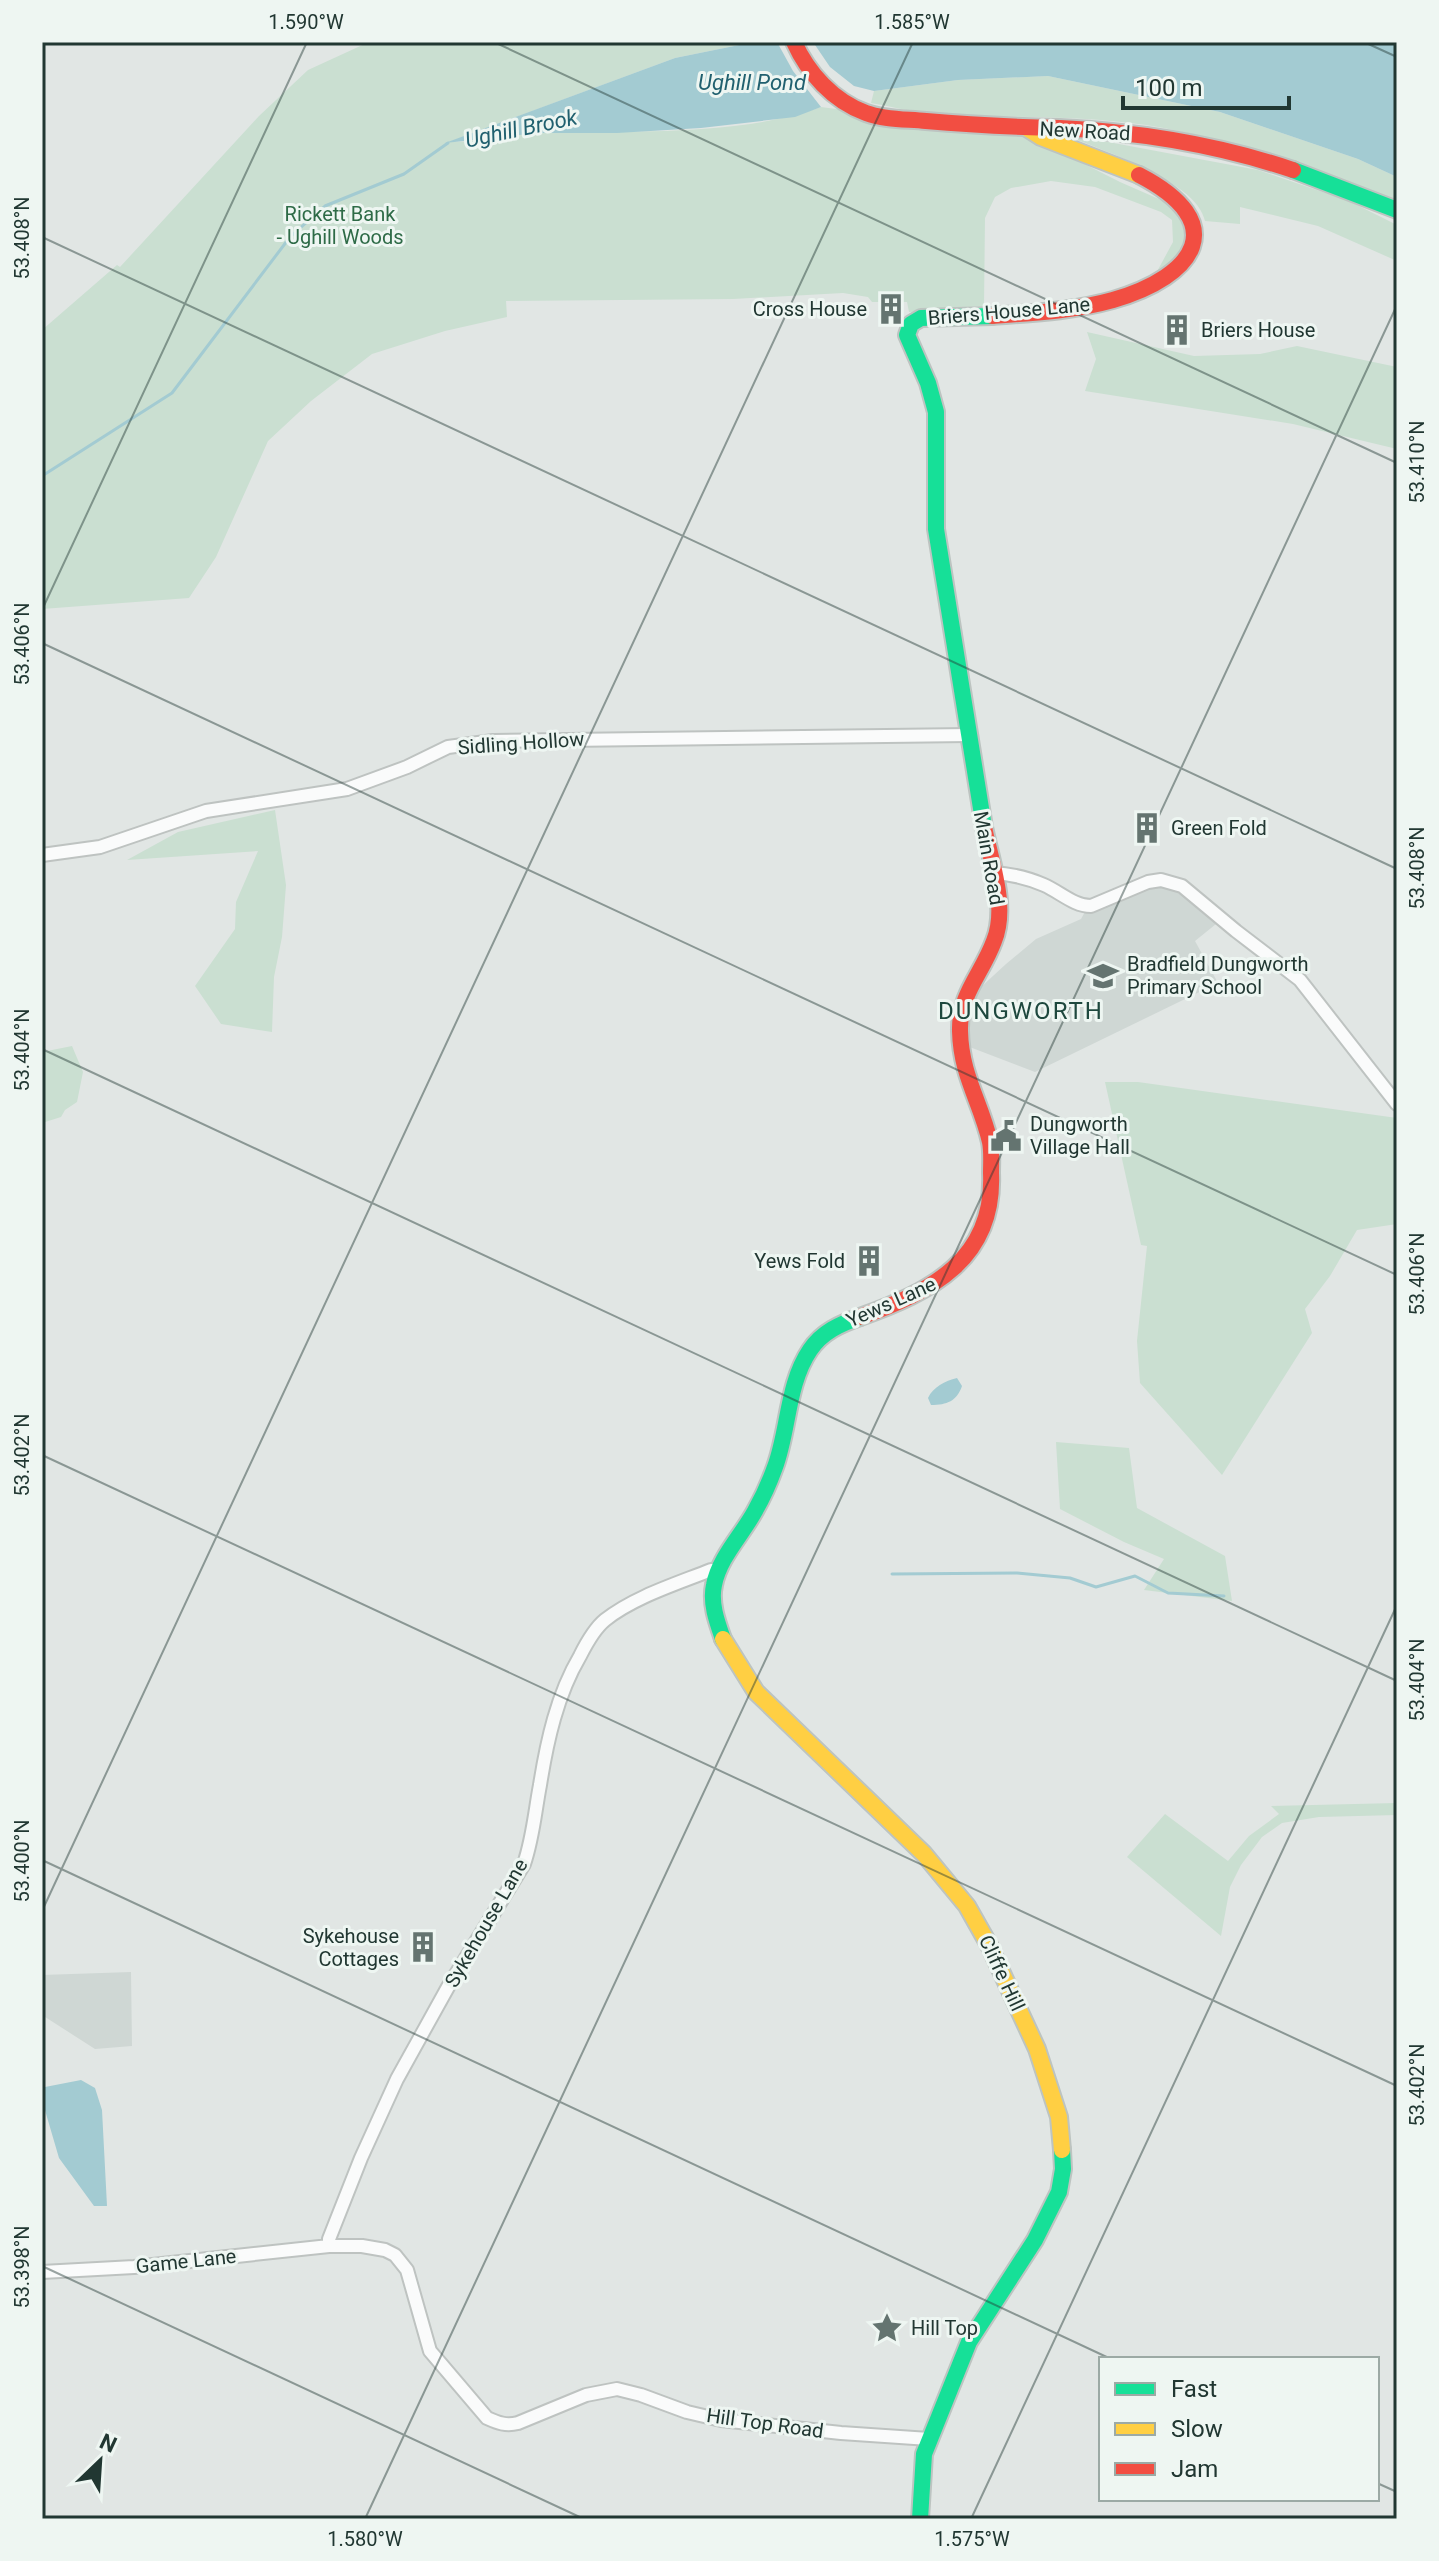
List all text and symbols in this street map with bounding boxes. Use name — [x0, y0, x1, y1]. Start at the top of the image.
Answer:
text: 1.590°W — [268, 10, 344, 34]
text: 1.585°W — [874, 10, 950, 34]
scale bar — [1123, 60, 1289, 110]
water label: Ughill Pond — [698, 70, 807, 95]
text: 100 m — [1135, 74, 1202, 102]
water label: Ughill Brook — [463, 104, 581, 153]
street label: New Road — [1039, 117, 1131, 145]
text: 53.408°N — [10, 196, 34, 280]
park label: Rickett Bank - Ughill Woods — [276, 202, 404, 249]
building icon: Cross House — [874, 292, 908, 326]
street label: Briers House Lane — [927, 292, 1091, 330]
place label: Cross House — [753, 297, 867, 321]
building icon: Briers House — [1160, 313, 1194, 347]
place label: Briers House — [1201, 318, 1315, 342]
text: 53.410°N — [1405, 420, 1429, 504]
text: 53.406°N — [10, 602, 34, 686]
street label: Sidling Hollow — [457, 727, 585, 759]
street label: Main Road — [969, 809, 1009, 907]
building icon: Green Fold — [1130, 811, 1164, 845]
place label: Green Fold — [1171, 816, 1267, 840]
text: 53.408°N — [1405, 826, 1429, 910]
place label: Bradfield Dungworth Primary School — [1127, 952, 1308, 999]
school or university icon: Bradfield Dungworth Primary School — [1086, 959, 1120, 993]
district label: DUNGWORTH — [938, 997, 1104, 1025]
text: 53.404°N — [10, 1008, 34, 1092]
place label: Dungworth Village Hall — [1030, 1112, 1130, 1159]
public building icon: Dungworth Village Hall — [989, 1119, 1023, 1153]
text: 53.406°N — [1405, 1232, 1429, 1316]
building icon: Yews Fold — [852, 1244, 886, 1278]
place label: Yews Fold — [754, 1249, 845, 1273]
street label: Yews Lane — [842, 1272, 940, 1332]
text: 53.402°N — [10, 1413, 34, 1497]
text: 53.404°N — [1405, 1638, 1429, 1722]
text: 53.400°N — [10, 1819, 34, 1903]
street label: Sykehouse Lane — [439, 1854, 533, 1992]
place label: Sykehouse Cottages — [303, 1924, 399, 1971]
building icon: Sykehouse Cottages — [406, 1930, 440, 1964]
street label: Cliffe Hill — [974, 1931, 1030, 2015]
text: 53.402°N — [1405, 2043, 1429, 2127]
text: 53.398°N — [10, 2225, 34, 2309]
street label: Game Lane — [135, 2244, 237, 2278]
place icon: Hill Top — [870, 2311, 904, 2345]
place label: Hill Top — [911, 2316, 978, 2340]
legend — [1099, 2357, 1379, 2501]
text: Fast — [1171, 2375, 1217, 2403]
street label: Hill Top Road — [705, 2403, 825, 2443]
text: Slow — [1171, 2415, 1223, 2443]
north arrow — [60, 2421, 140, 2501]
text: N — [96, 2429, 121, 2458]
text: Jam — [1171, 2455, 1218, 2483]
text: 1.580°W — [327, 2527, 403, 2551]
text: 1.575°W — [934, 2527, 1010, 2551]

